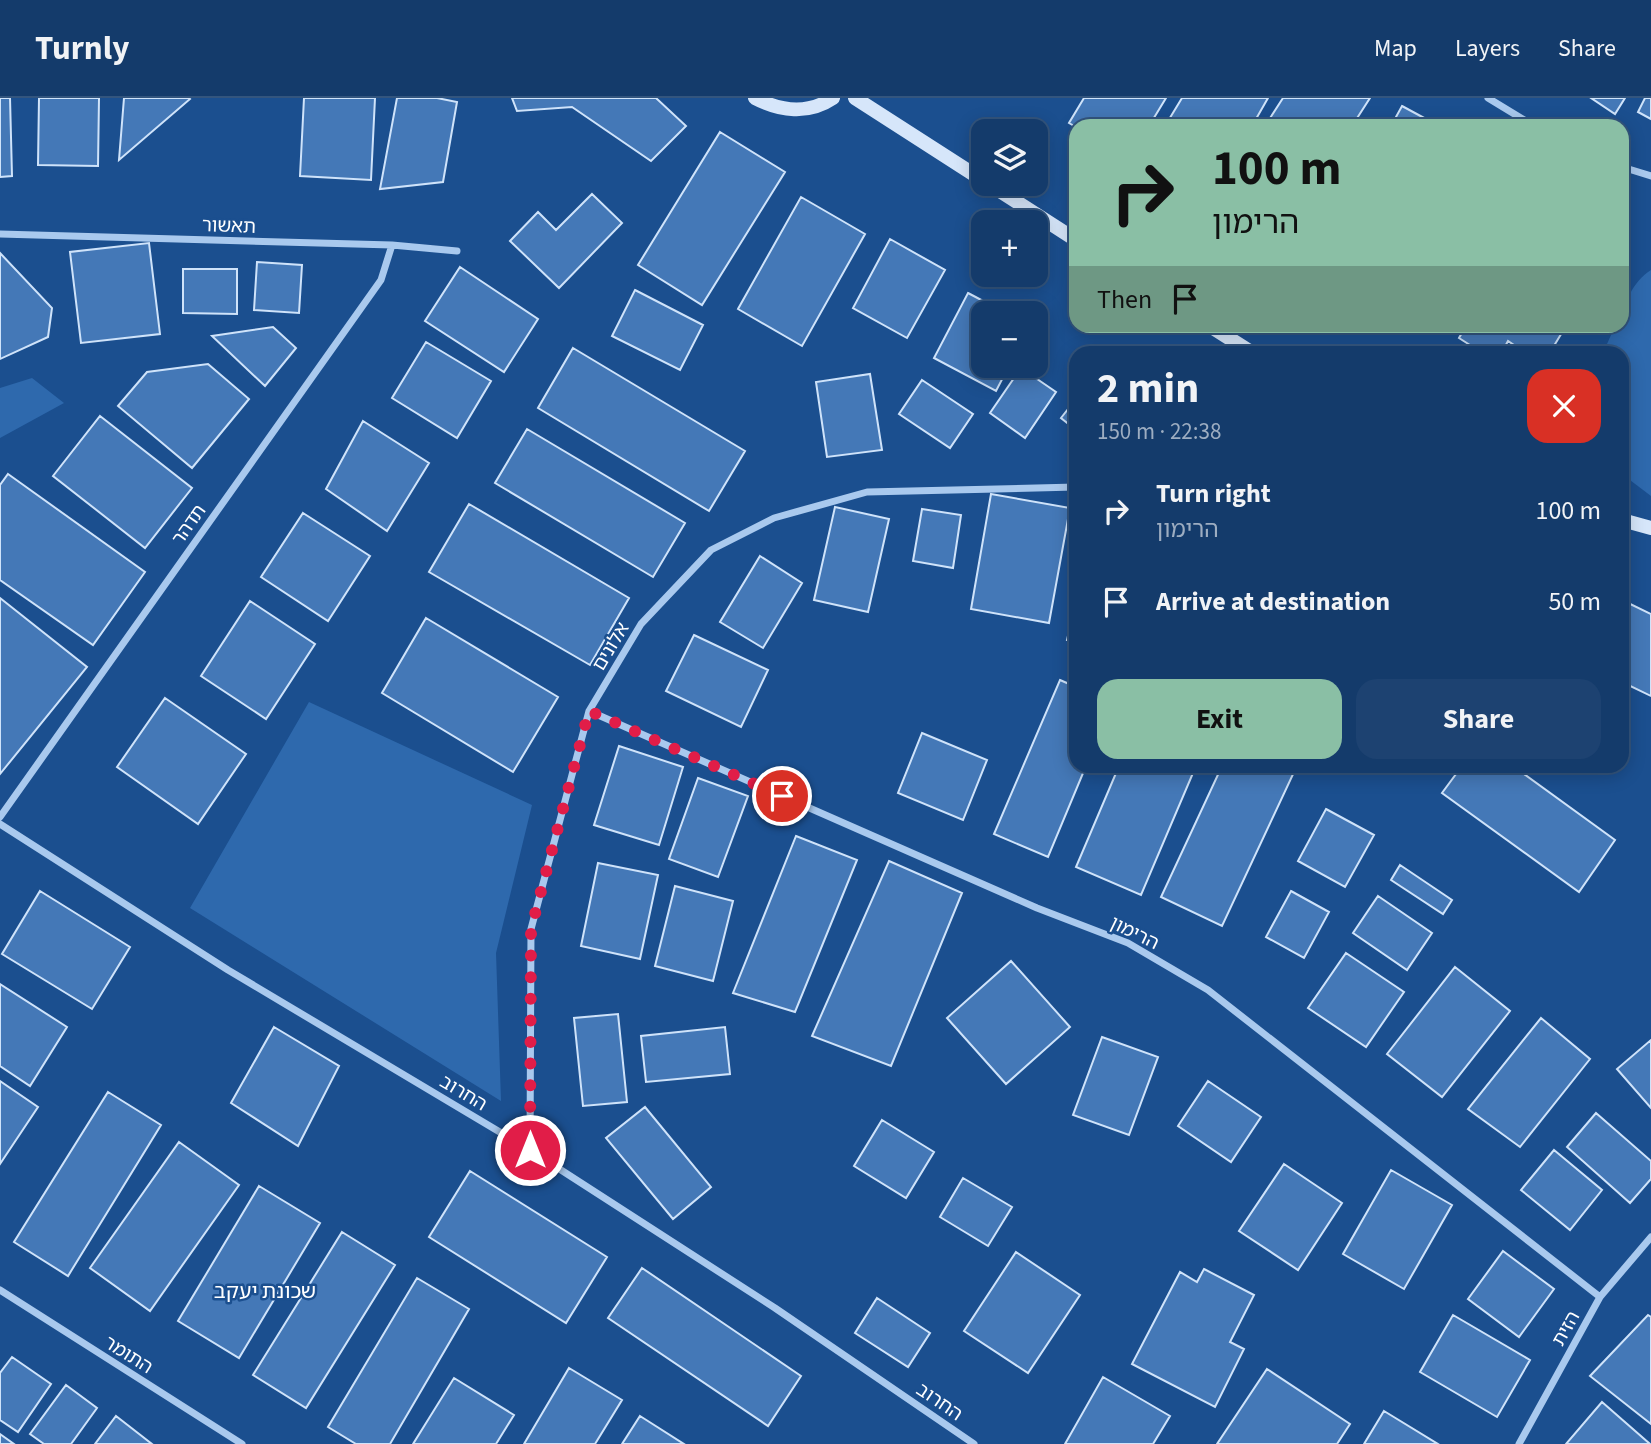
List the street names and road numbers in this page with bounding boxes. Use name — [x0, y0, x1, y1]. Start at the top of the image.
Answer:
street label: תאשור — [202, 212, 256, 241]
street label: תדהר — [166, 499, 213, 551]
street label: אלונים — [586, 617, 636, 676]
street label: הרימון — [1105, 910, 1164, 957]
street label: החרוב — [434, 1069, 492, 1118]
street label: הזית — [1546, 1306, 1587, 1351]
street label: התומר — [99, 1330, 158, 1381]
street label: החרוב — [911, 1377, 968, 1428]

